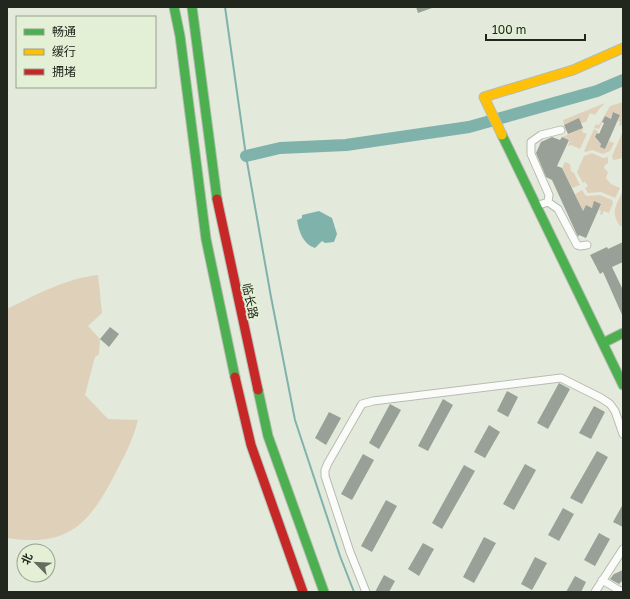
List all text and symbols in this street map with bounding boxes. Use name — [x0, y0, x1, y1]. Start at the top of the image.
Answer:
legend — [16, 16, 156, 88]
scale bar — [486, 16, 585, 42]
text: 100 m — [492, 22, 526, 37]
text: 畅通 — [52, 24, 76, 39]
text: 缓行 — [52, 44, 76, 59]
text: 拥堵 — [52, 64, 76, 79]
street label: 临长路 — [239, 282, 262, 320]
north arrow — [16, 543, 56, 583]
text: 北 — [18, 551, 35, 566]

